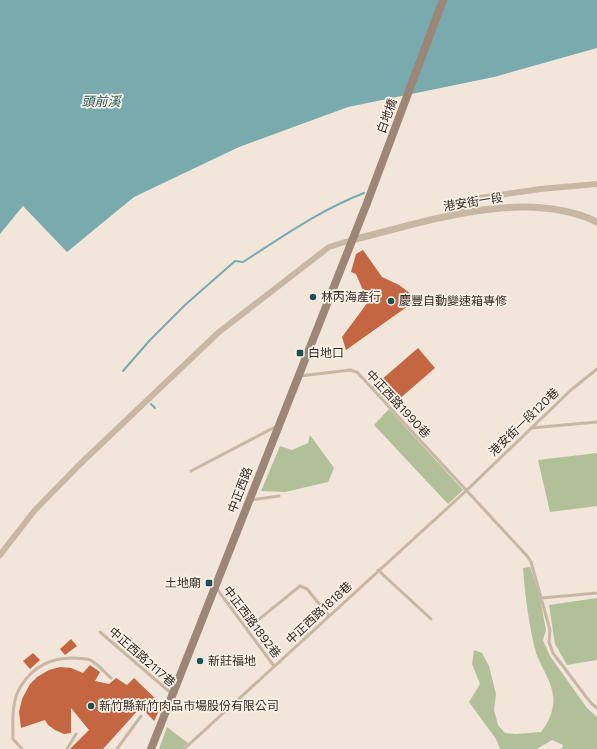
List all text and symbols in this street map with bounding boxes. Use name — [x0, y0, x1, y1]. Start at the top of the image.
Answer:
water label: 頭前溪 — [81, 93, 122, 109]
street label: 白地橋 — [373, 96, 399, 135]
street label: 港安街一段 — [442, 189, 504, 213]
place label: 林丙海產行 — [321, 289, 381, 303]
marker: 林丙海產行 — [308, 292, 318, 302]
place label: 慶豐自動變速箱專修 — [399, 293, 507, 307]
marker: 慶豐自動變速箱專修 — [386, 296, 396, 306]
place label: 白地口 — [308, 345, 344, 359]
marker: 白地口 — [295, 348, 305, 358]
street label: 中正西路1990巷 — [364, 367, 434, 440]
street label: 港安街一段120巷 — [485, 384, 561, 458]
street label: 中正西路 — [224, 465, 254, 515]
place label: 土地廟 — [165, 575, 201, 589]
marker: 土地廟 — [204, 578, 214, 588]
street label: 中正西路1818巷 — [283, 578, 354, 646]
street label: 中正西路1892巷 — [221, 583, 284, 660]
street label: 中正西路2117巷 — [107, 624, 179, 689]
place label: 新莊福地 — [208, 653, 256, 667]
marker: 新莊福地 — [195, 656, 205, 666]
place label: 新竹縣新竹肉品市場股份有限公司 — [99, 698, 279, 712]
marker: 新竹縣新竹肉品市場股份有限公司 — [86, 701, 96, 711]

